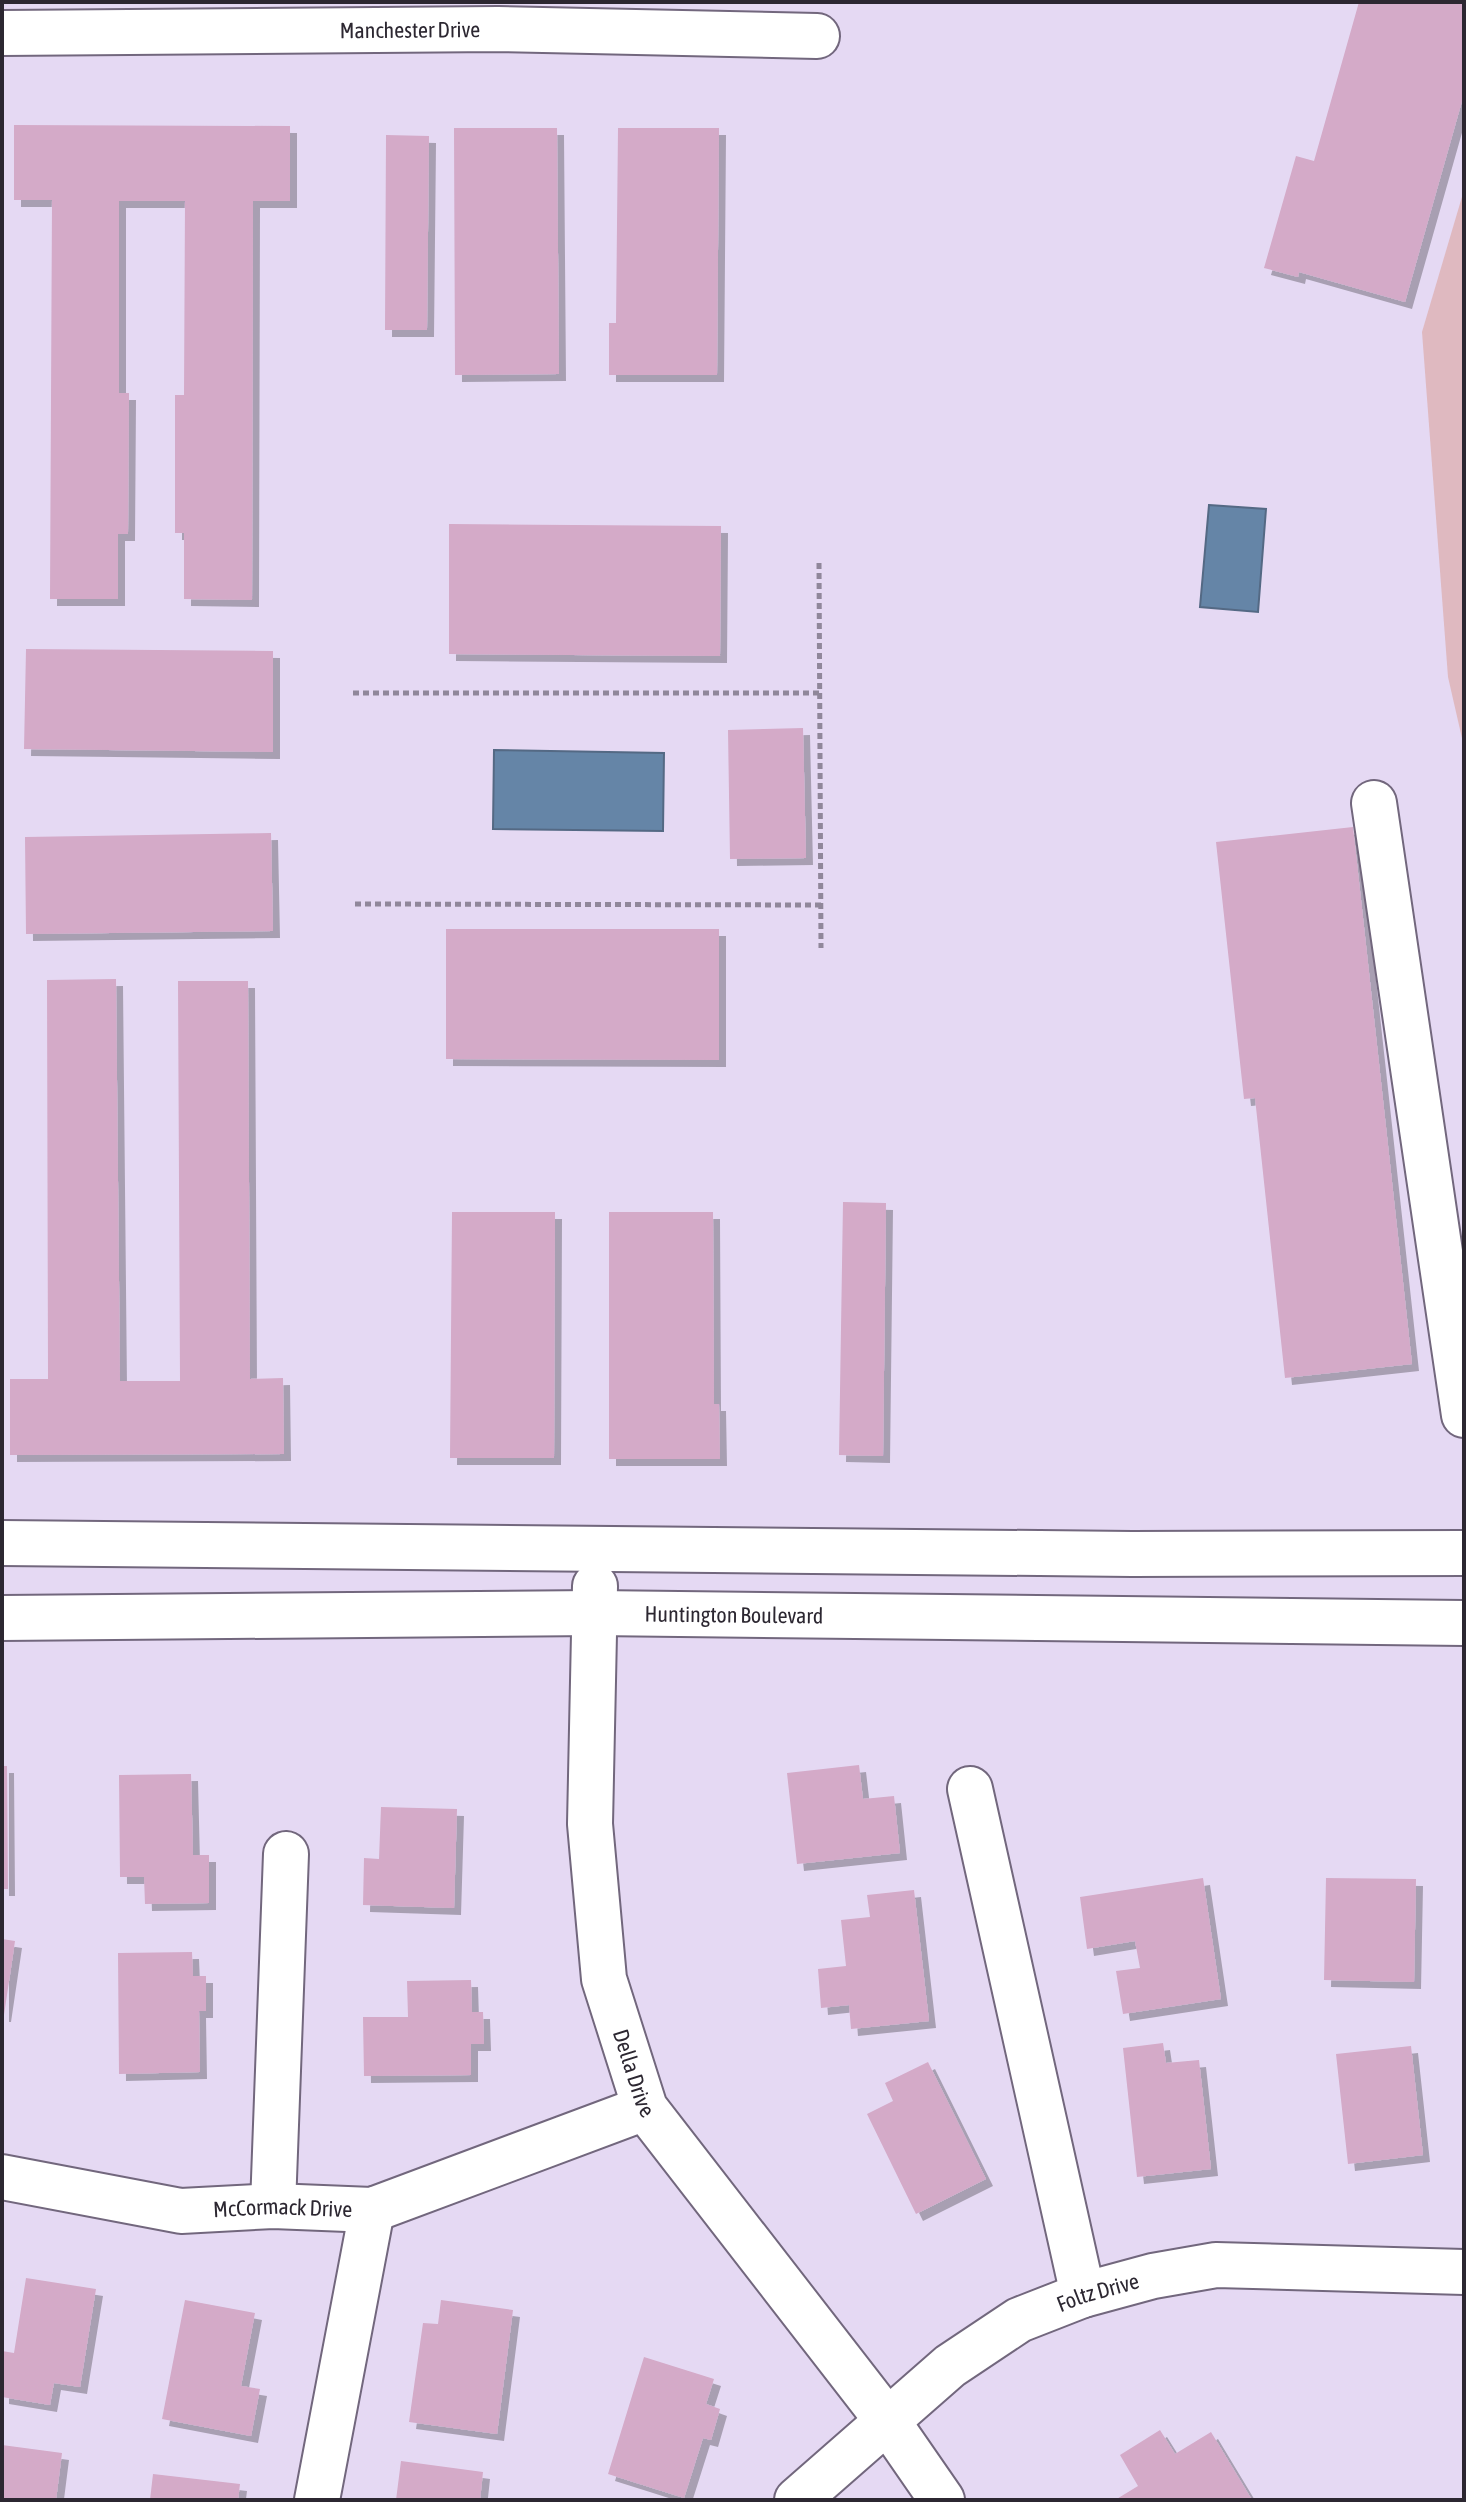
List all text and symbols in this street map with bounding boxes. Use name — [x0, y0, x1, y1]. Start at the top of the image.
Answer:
street label: Manchester Drive — [340, 16, 480, 43]
street label: Huntington Boulevard — [644, 1601, 823, 1629]
street label: Della Drive — [608, 2026, 660, 2122]
street label: McCormack Drive — [212, 2193, 353, 2222]
street label: Foltz Drive — [1053, 2267, 1142, 2317]

